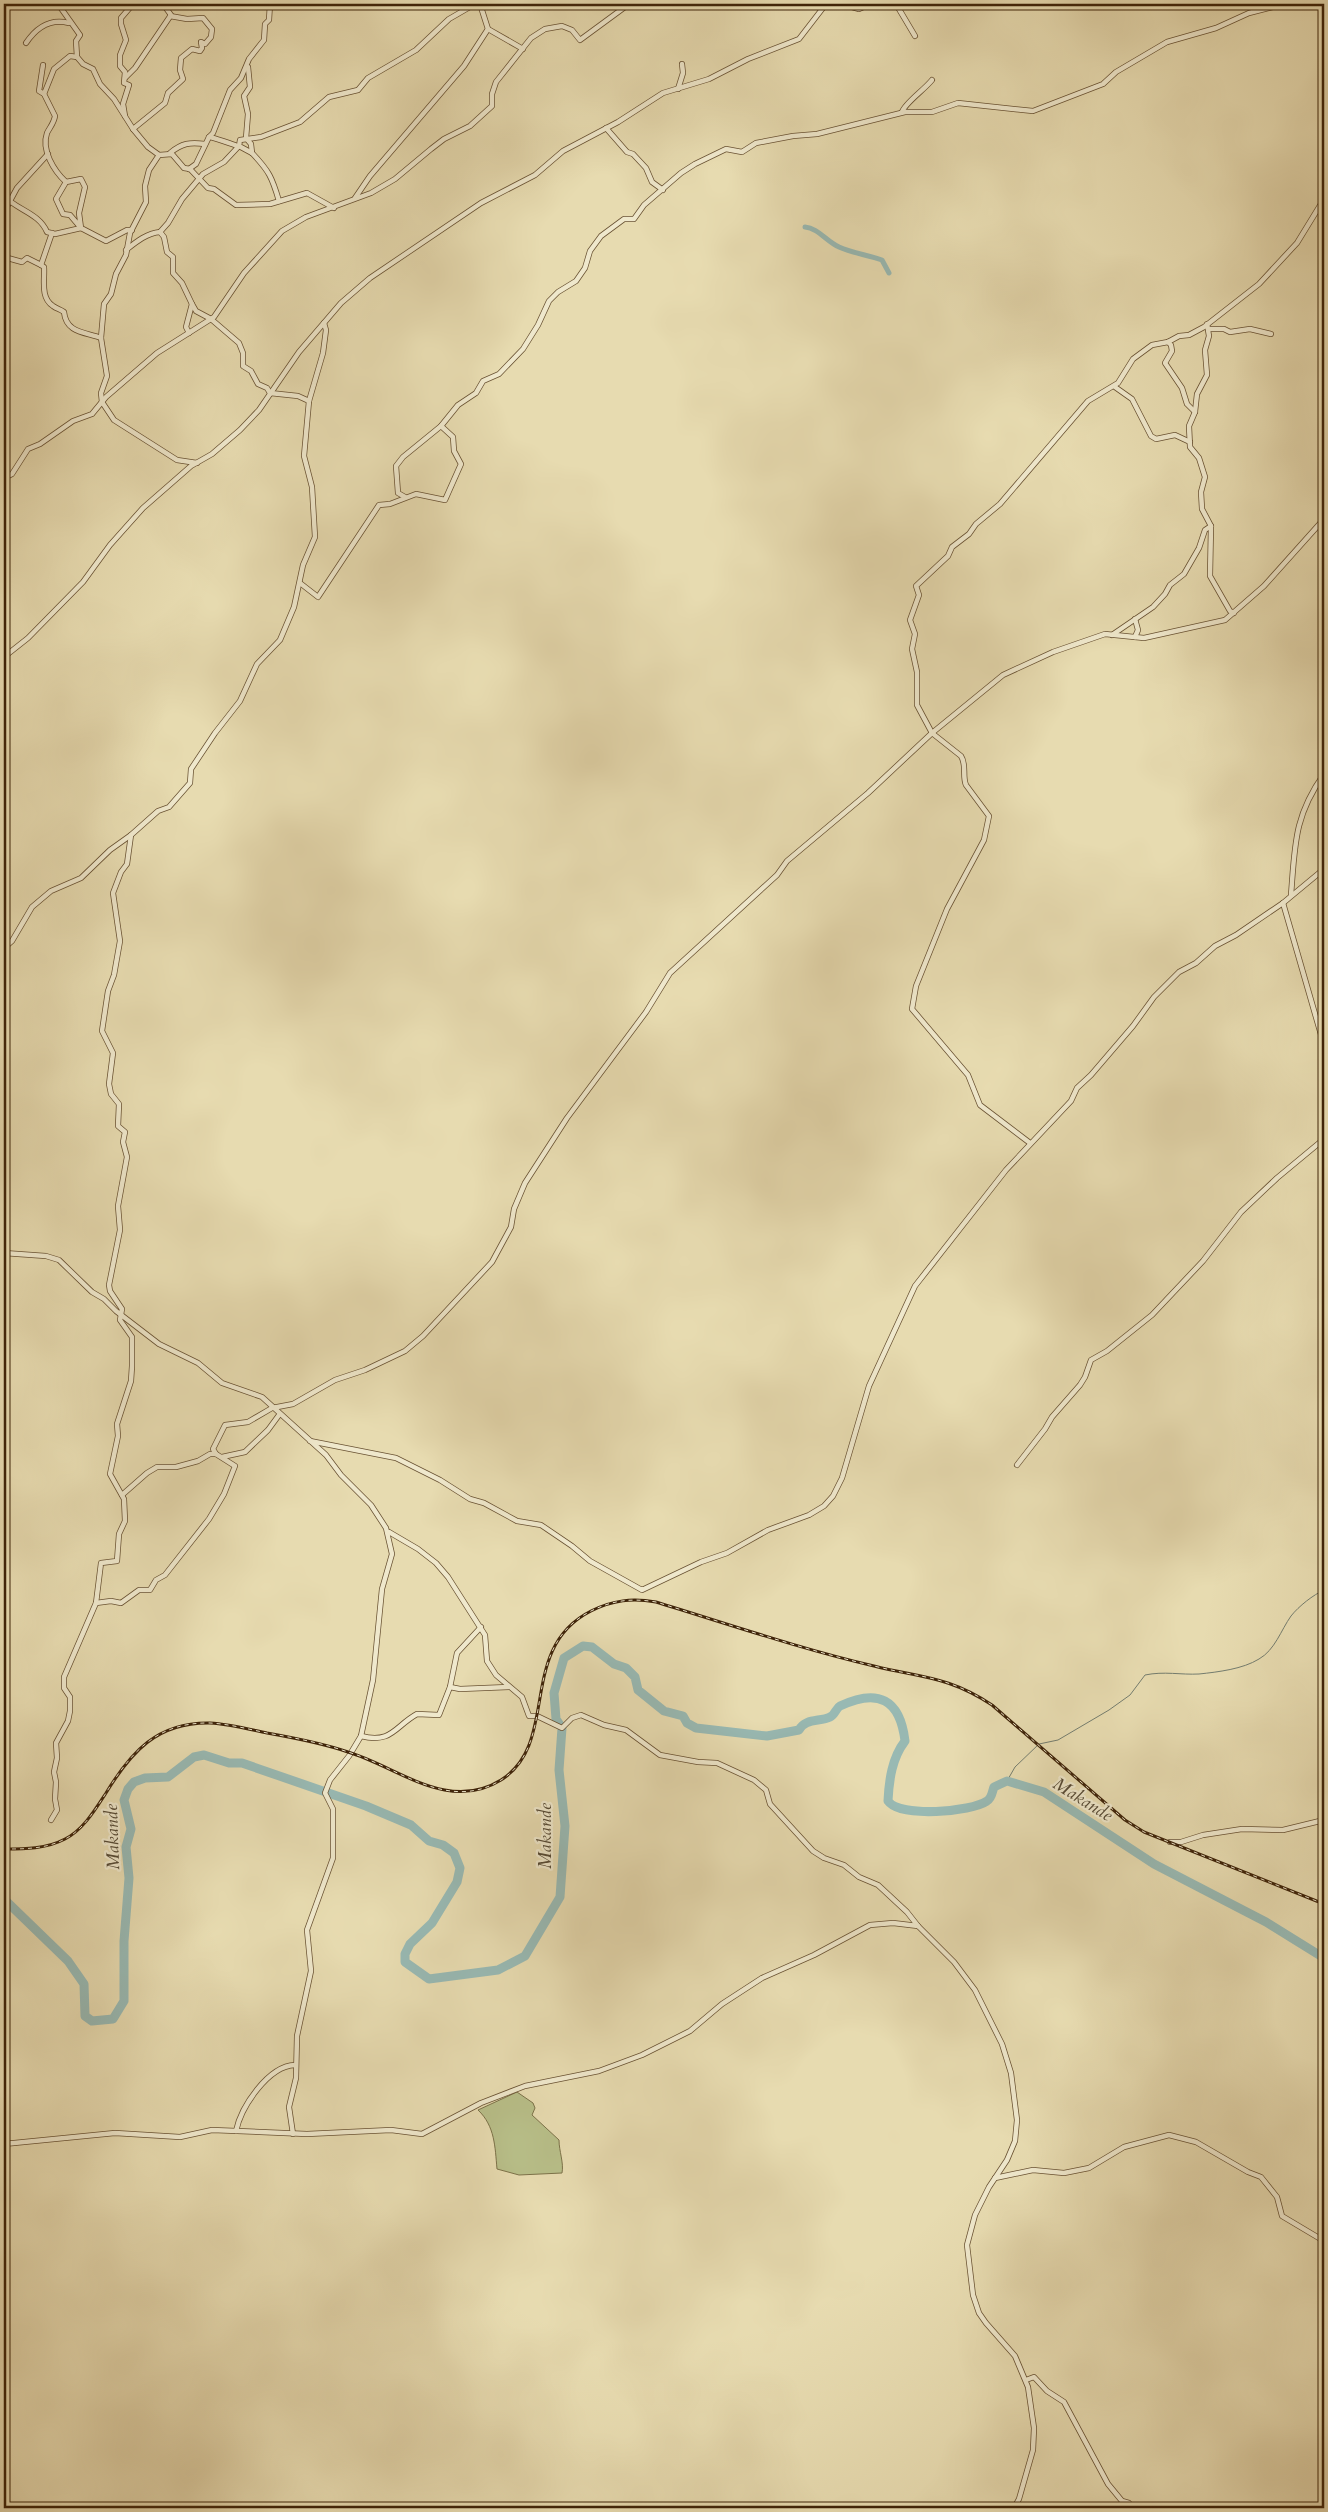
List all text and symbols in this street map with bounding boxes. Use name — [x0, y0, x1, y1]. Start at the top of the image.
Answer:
water label: Makande — [1048, 1771, 1118, 1828]
water label: Makande — [533, 1802, 558, 1869]
water label: Makande — [99, 1803, 126, 1870]

